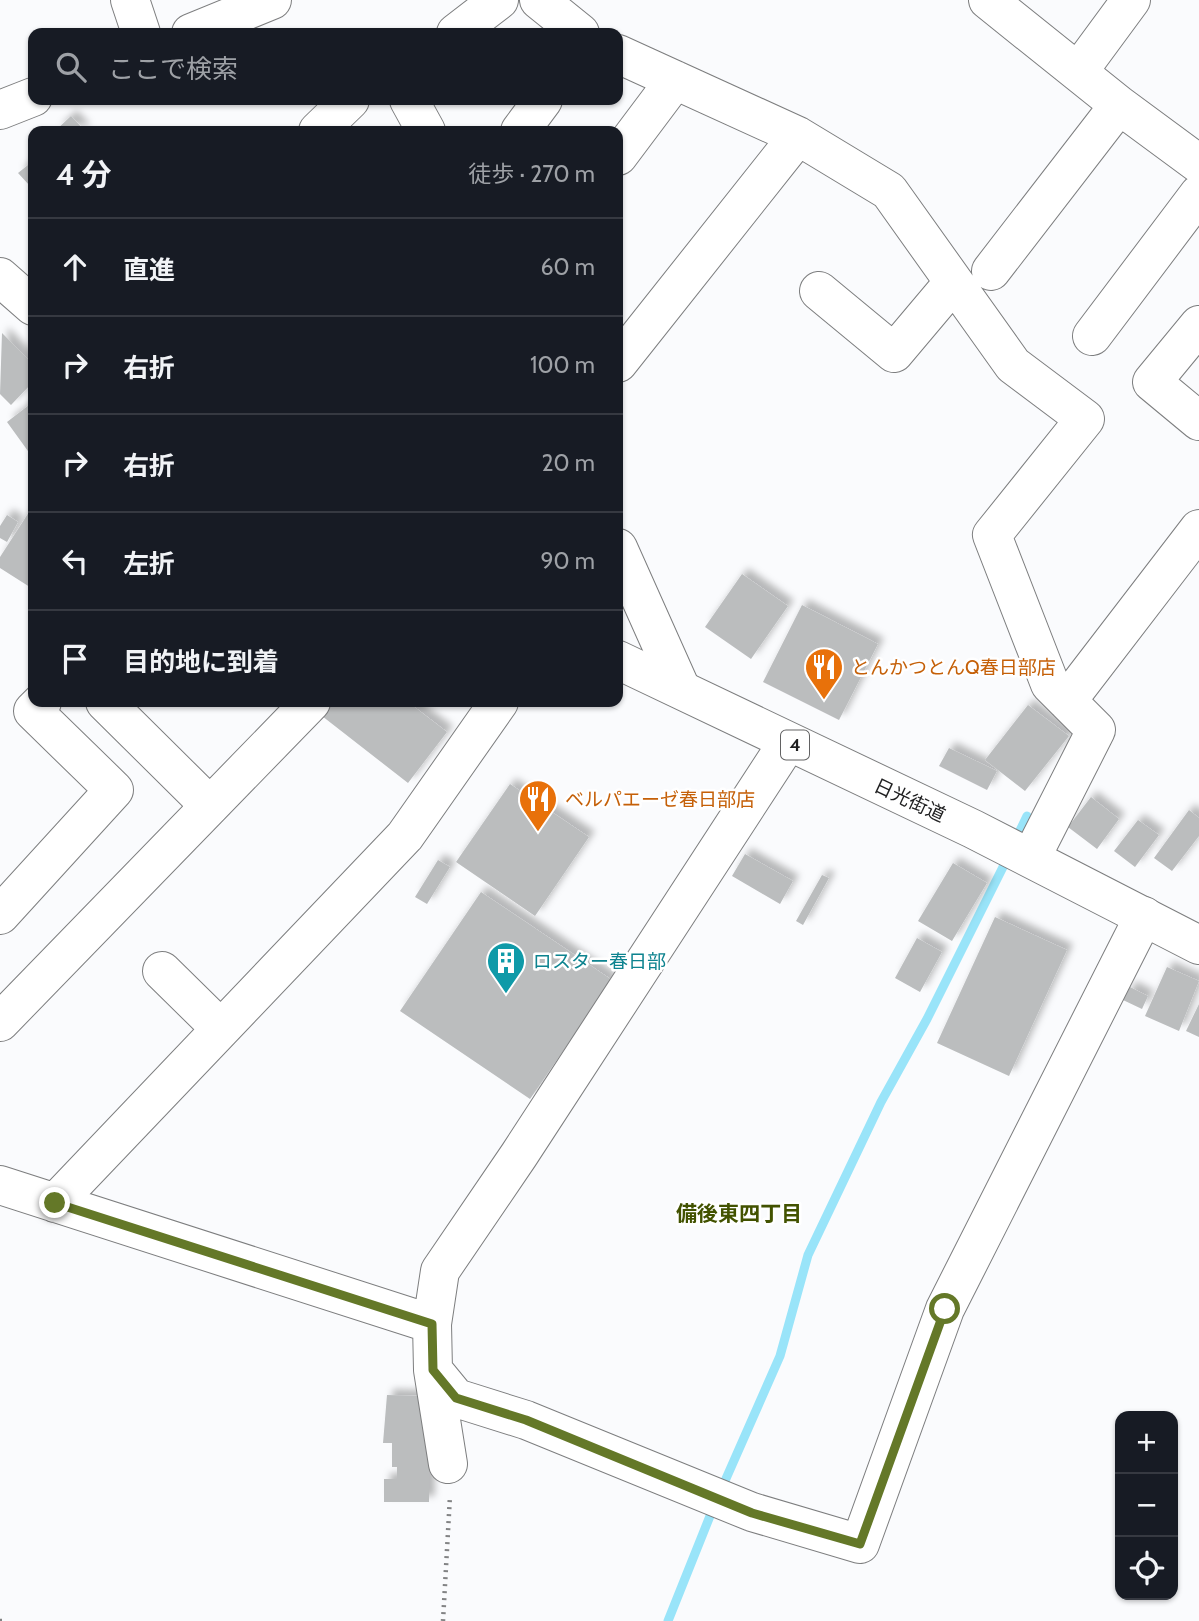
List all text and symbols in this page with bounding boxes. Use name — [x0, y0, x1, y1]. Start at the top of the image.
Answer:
search box — [28, 28, 623, 105]
icon: search — [52, 48, 90, 86]
text: ここで検索 — [108, 53, 238, 85]
text: 4 分 — [56, 156, 111, 193]
text: 徒歩 · 270 m — [468, 160, 595, 188]
icon: ahead — [56, 248, 94, 286]
text: 60 m — [541, 253, 595, 281]
text: 直進 — [123, 254, 175, 286]
icon: right — [56, 346, 94, 384]
text: 100 m — [530, 351, 595, 379]
text: 右折 — [123, 352, 175, 384]
icon: right — [56, 444, 94, 482]
text: 20 m — [542, 449, 595, 477]
text: 右折 — [123, 450, 175, 482]
icon: left — [56, 542, 94, 580]
text: 90 m — [541, 547, 595, 575]
text: 左折 — [123, 548, 175, 580]
icon: arrive — [56, 640, 94, 678]
text: 目的地に到着 — [123, 646, 279, 678]
restaurant icon: とんかつとんQ春日部店 — [803, 646, 845, 701]
place label: とんかつとんQ春日部店 — [851, 656, 1056, 679]
road number: 4 — [781, 730, 809, 760]
street label: 日光街道 — [870, 774, 949, 827]
restaurant icon: ベルパエーゼ春日部店 — [517, 778, 559, 833]
place label: ベルパエーゼ春日部店 — [565, 788, 755, 811]
building icon: ロスター春日部 — [485, 940, 527, 995]
place label: ロスター春日部 — [533, 950, 666, 973]
route end — [39, 1187, 70, 1218]
district label: 備後東四丁目 — [676, 1201, 802, 1226]
route start — [929, 1293, 960, 1324]
map controls — [1115, 1411, 1178, 1600]
button: + — [1115, 1411, 1178, 1474]
button: − — [1115, 1474, 1178, 1537]
button: locate — [1115, 1537, 1178, 1600]

